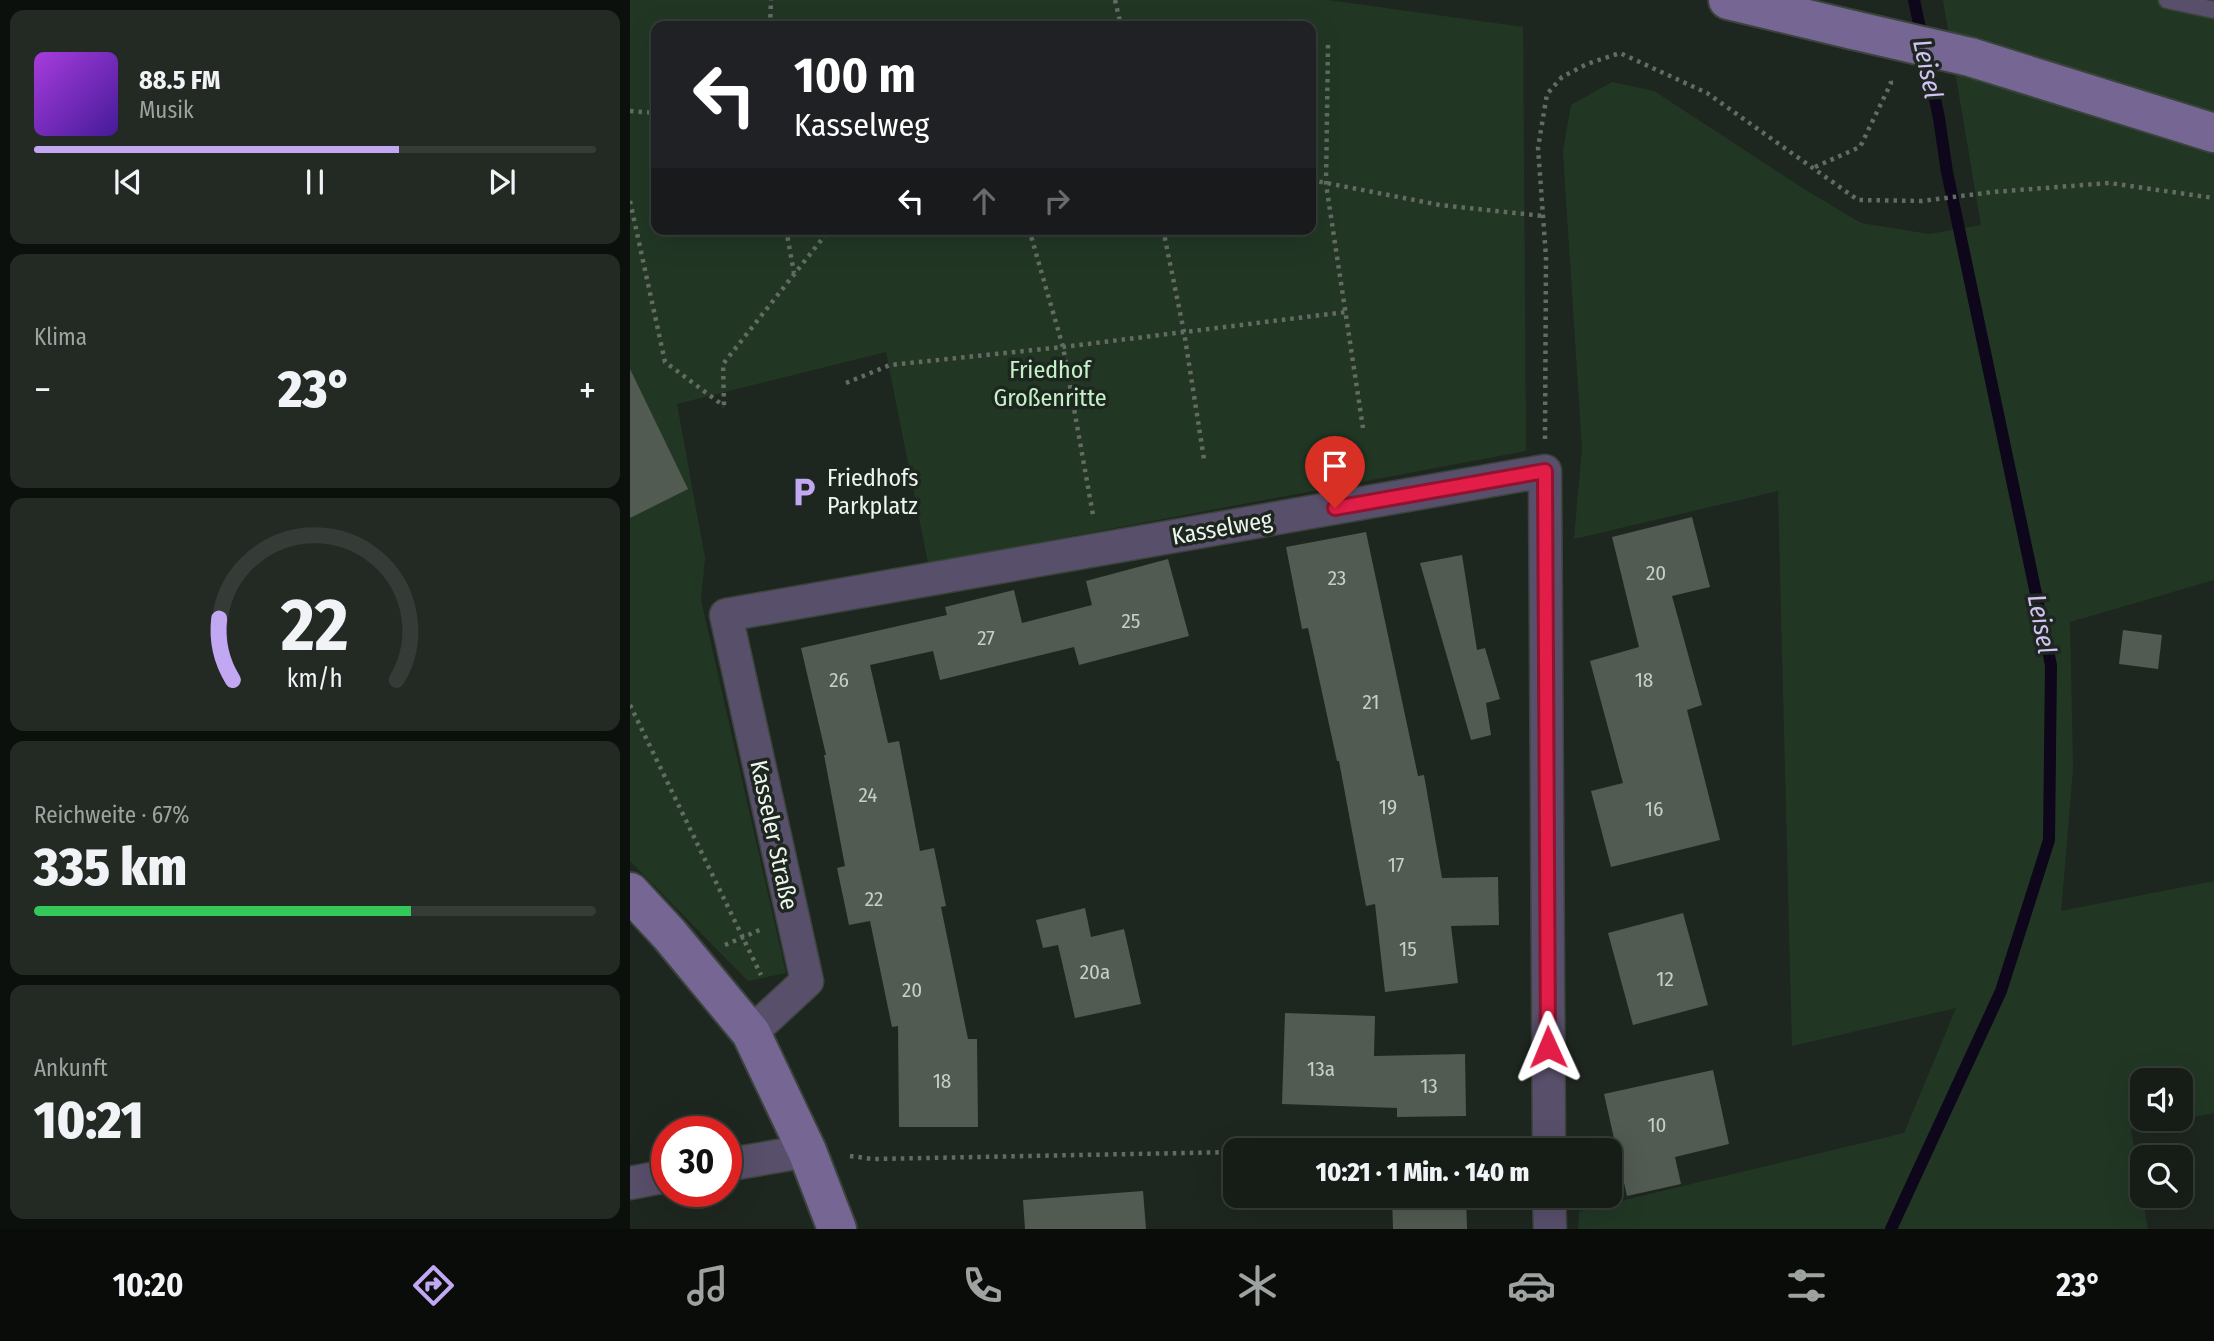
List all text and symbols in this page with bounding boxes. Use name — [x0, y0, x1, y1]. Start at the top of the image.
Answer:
water label: Leisel — [1906, 37, 1949, 102]
text: 100 m — [794, 46, 916, 105]
icon: left — [679, 49, 770, 140]
text: 88.5 FM — [139, 65, 220, 96]
text: Musik — [139, 96, 194, 124]
text: Kasselweg — [794, 106, 929, 144]
icon: previous — [109, 163, 147, 201]
icon: pause — [296, 163, 334, 201]
icon: next — [483, 163, 521, 201]
icon: left — [892, 182, 930, 220]
icon: ahead — [965, 182, 1003, 220]
icon: right — [1038, 182, 1076, 220]
text: Klima — [34, 323, 87, 351]
park label: Friedhof Großenritte — [993, 356, 1107, 412]
text: 23° — [278, 358, 352, 421]
text: − — [34, 367, 51, 413]
text: + — [579, 367, 596, 413]
pin — [1305, 436, 1365, 508]
icon: arrive — [1316, 447, 1354, 485]
place label: Friedhofs Parkplatz — [827, 464, 919, 520]
parking icon: Friedhofs Parkplatz — [787, 475, 821, 509]
street label: Kasselweg — [1170, 505, 1275, 551]
house number: 20 — [1646, 560, 1666, 586]
house number: 23 — [1328, 565, 1346, 591]
text: 22 — [280, 583, 349, 670]
water label: Leisel — [2021, 592, 2062, 657]
house number: 25 — [1122, 608, 1140, 634]
house number: 27 — [977, 625, 995, 651]
text: km/h — [287, 664, 343, 694]
house number: 26 — [829, 667, 849, 693]
house number: 18 — [1635, 667, 1653, 693]
house number: 21 — [1363, 689, 1380, 715]
street label: Kasseler Straße — [744, 758, 804, 912]
house number: 24 — [858, 782, 878, 808]
house number: 19 — [1379, 794, 1397, 820]
house number: 16 — [1645, 796, 1663, 822]
text: Reichweite · 67% — [34, 801, 189, 829]
text: 335 km — [34, 836, 187, 899]
house number: 17 — [1388, 852, 1404, 878]
house number: 22 — [865, 886, 883, 912]
house number: 15 — [1399, 936, 1417, 962]
house number: 20a — [1080, 959, 1110, 985]
house number: 12 — [1656, 966, 1674, 992]
house number: 20 — [902, 977, 922, 1003]
position arrow — [1511, 1010, 1585, 1084]
text: Ankunft — [34, 1054, 108, 1082]
house number: 13a — [1307, 1056, 1335, 1082]
house number: 18 — [933, 1068, 951, 1094]
map controls — [2130, 1068, 2193, 1208]
button: sound — [2130, 1068, 2193, 1131]
house number: 13 — [1420, 1073, 1438, 1099]
text: 10:21 — [34, 1089, 143, 1152]
house number: 10 — [1647, 1112, 1667, 1138]
speed limit sign: 30 — [651, 1116, 742, 1207]
button: search — [2130, 1145, 2193, 1208]
text: 10:21 · 1 Min. · 140 m — [1316, 1157, 1529, 1188]
icon: directions — [409, 1261, 458, 1310]
icon: music — [683, 1261, 732, 1310]
icon: phone — [958, 1261, 1007, 1310]
icon: climate — [1233, 1261, 1282, 1310]
icon: car — [1507, 1261, 1556, 1310]
icon: filters — [1782, 1261, 1831, 1310]
text: 10:20 — [113, 1266, 183, 1304]
text: 23° — [2056, 1266, 2101, 1304]

